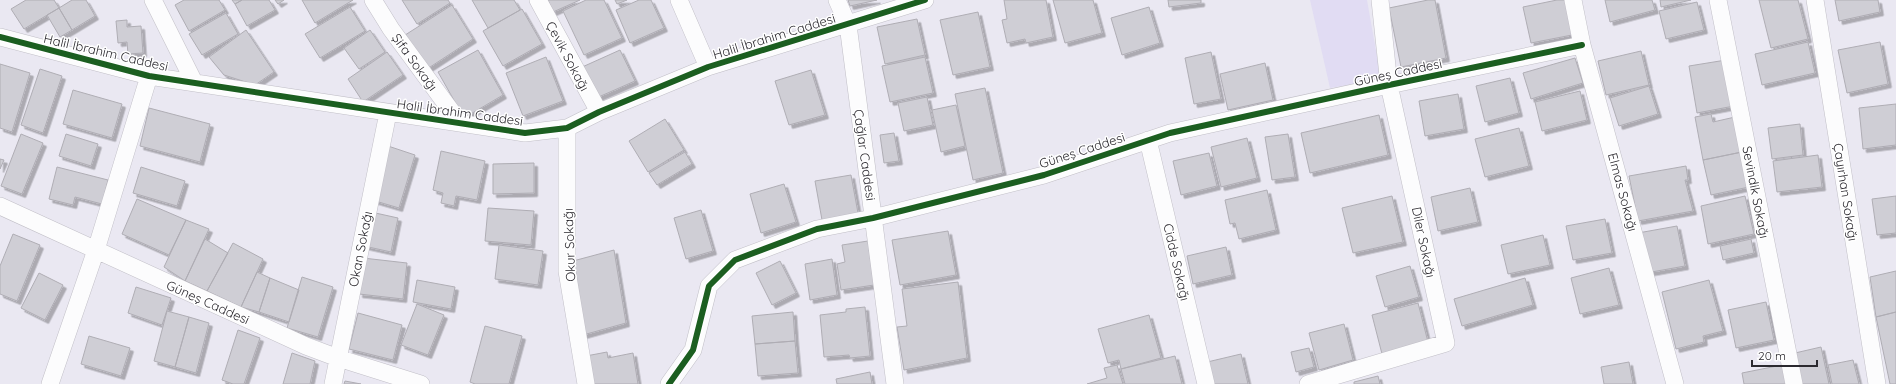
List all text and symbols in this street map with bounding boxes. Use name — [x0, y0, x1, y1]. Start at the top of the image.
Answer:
street label: Halil İbrahim Caddesi — [711, 10, 837, 62]
street label: Çevik Sokağı — [543, 18, 593, 94]
street label: Halil İbrahim Caddesi — [42, 30, 170, 74]
street label: Şifa Sokağı — [389, 30, 441, 94]
street label: Güneş Caddesi — [1353, 55, 1443, 89]
street label: Halil İbrahim Caddesi — [396, 95, 524, 129]
street label: Çağlar Caddesi — [851, 108, 879, 202]
street label: Güneş Caddesi — [1037, 129, 1127, 171]
street label: Çayırhan Sokağı — [1830, 142, 1862, 242]
street label: Sevindik Sokağı — [1739, 144, 1773, 240]
street label: Elmas Sokağı — [1605, 151, 1641, 233]
street label: Diler Sokağı — [1409, 205, 1439, 279]
street label: Okur Sokağı — [560, 208, 578, 282]
street label: Okan Sokağı — [345, 210, 375, 288]
street label: Cidde Sokağı — [1160, 222, 1194, 302]
street label: Güneş Caddesi — [164, 277, 252, 327]
scale bar — [1752, 342, 1817, 368]
text: 20 m — [1758, 348, 1786, 363]

